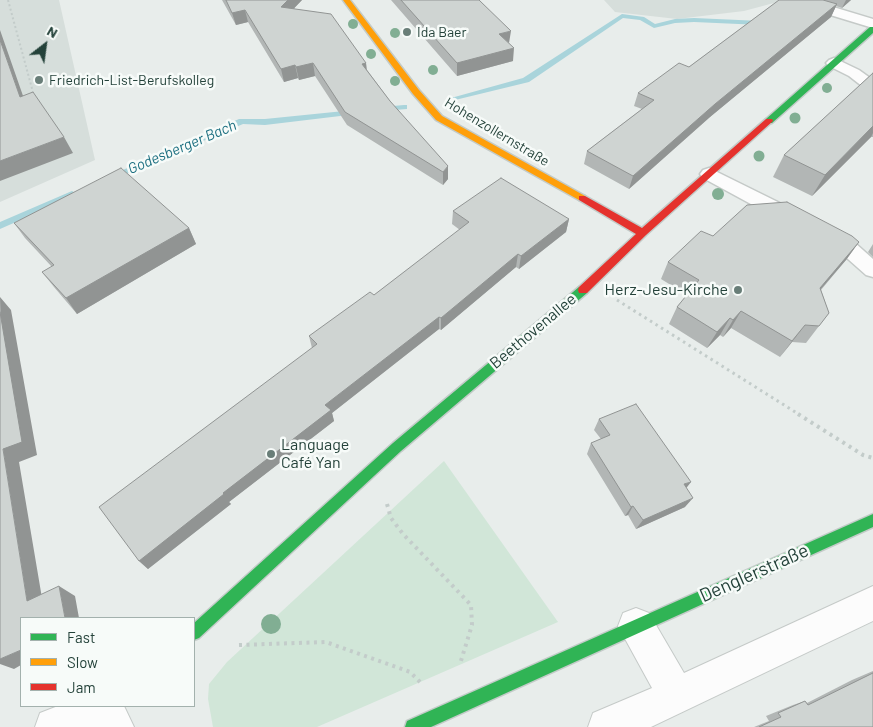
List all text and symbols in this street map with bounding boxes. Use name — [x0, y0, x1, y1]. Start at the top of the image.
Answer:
north arrow — [20, 20, 70, 70]
text: N — [44, 22, 61, 41]
place label: Ida Baer — [417, 24, 467, 40]
marker: Ida Baer — [401, 26, 413, 38]
place label: Friedrich-List-Berufskolleg — [49, 72, 214, 88]
marker: Friedrich-List-Berufskolleg — [33, 74, 45, 86]
street label: Hohenzollernstraße — [442, 94, 552, 170]
water label: Godesberger Bach — [125, 116, 239, 178]
place label: Herz-Jesu-Kirche — [605, 280, 728, 300]
marker: Herz-Jesu-Kirche — [732, 284, 744, 296]
street label: Beethovenallee — [486, 289, 580, 373]
place label: Language Café Yan — [281, 435, 349, 473]
marker: Language Café Yan — [265, 448, 277, 460]
street label: Denglerstraße — [696, 539, 812, 607]
legend — [20, 617, 195, 707]
text: Fast — [67, 628, 95, 646]
text: Slow — [67, 653, 98, 671]
text: Jam — [67, 678, 96, 696]

